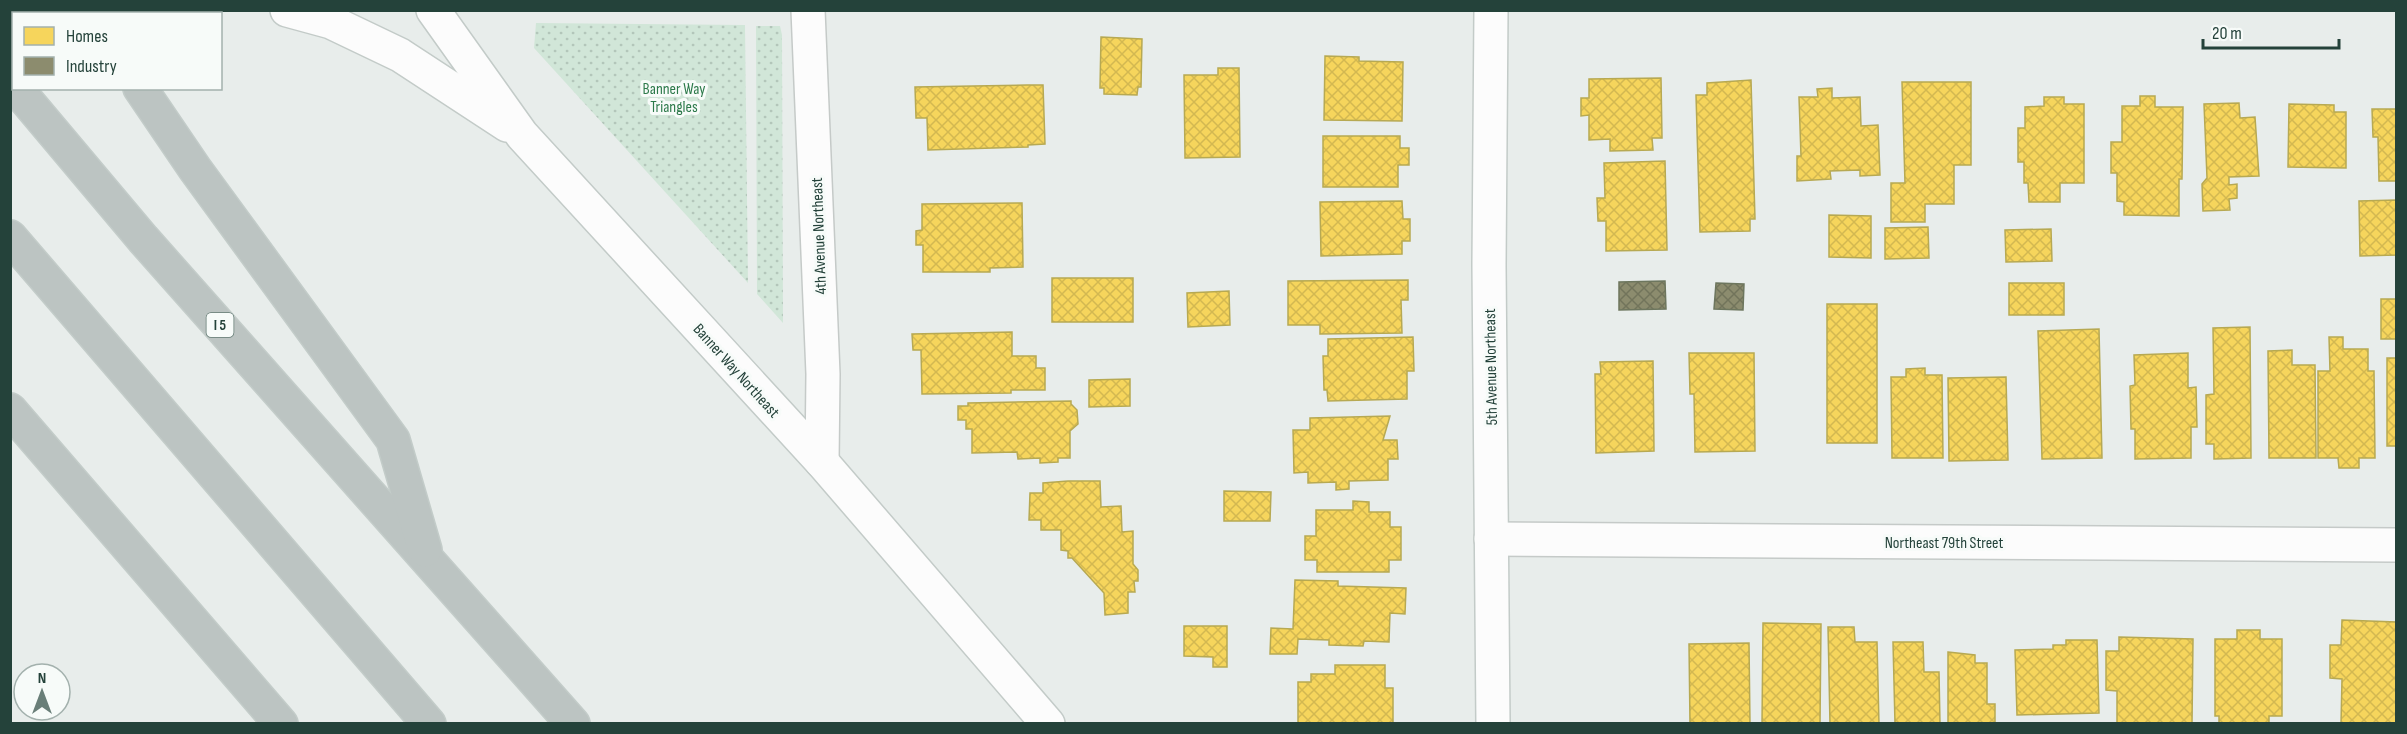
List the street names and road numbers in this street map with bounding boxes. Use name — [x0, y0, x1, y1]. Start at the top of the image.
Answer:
street label: 4th Avenue Northeast — [808, 177, 831, 295]
street label: 5th Avenue Northeast — [1481, 308, 1502, 426]
road number: I 5 — [206, 313, 234, 337]
street label: Banner Way Northeast — [689, 320, 783, 422]
street label: Northeast 79th Street — [1885, 534, 2003, 553]

